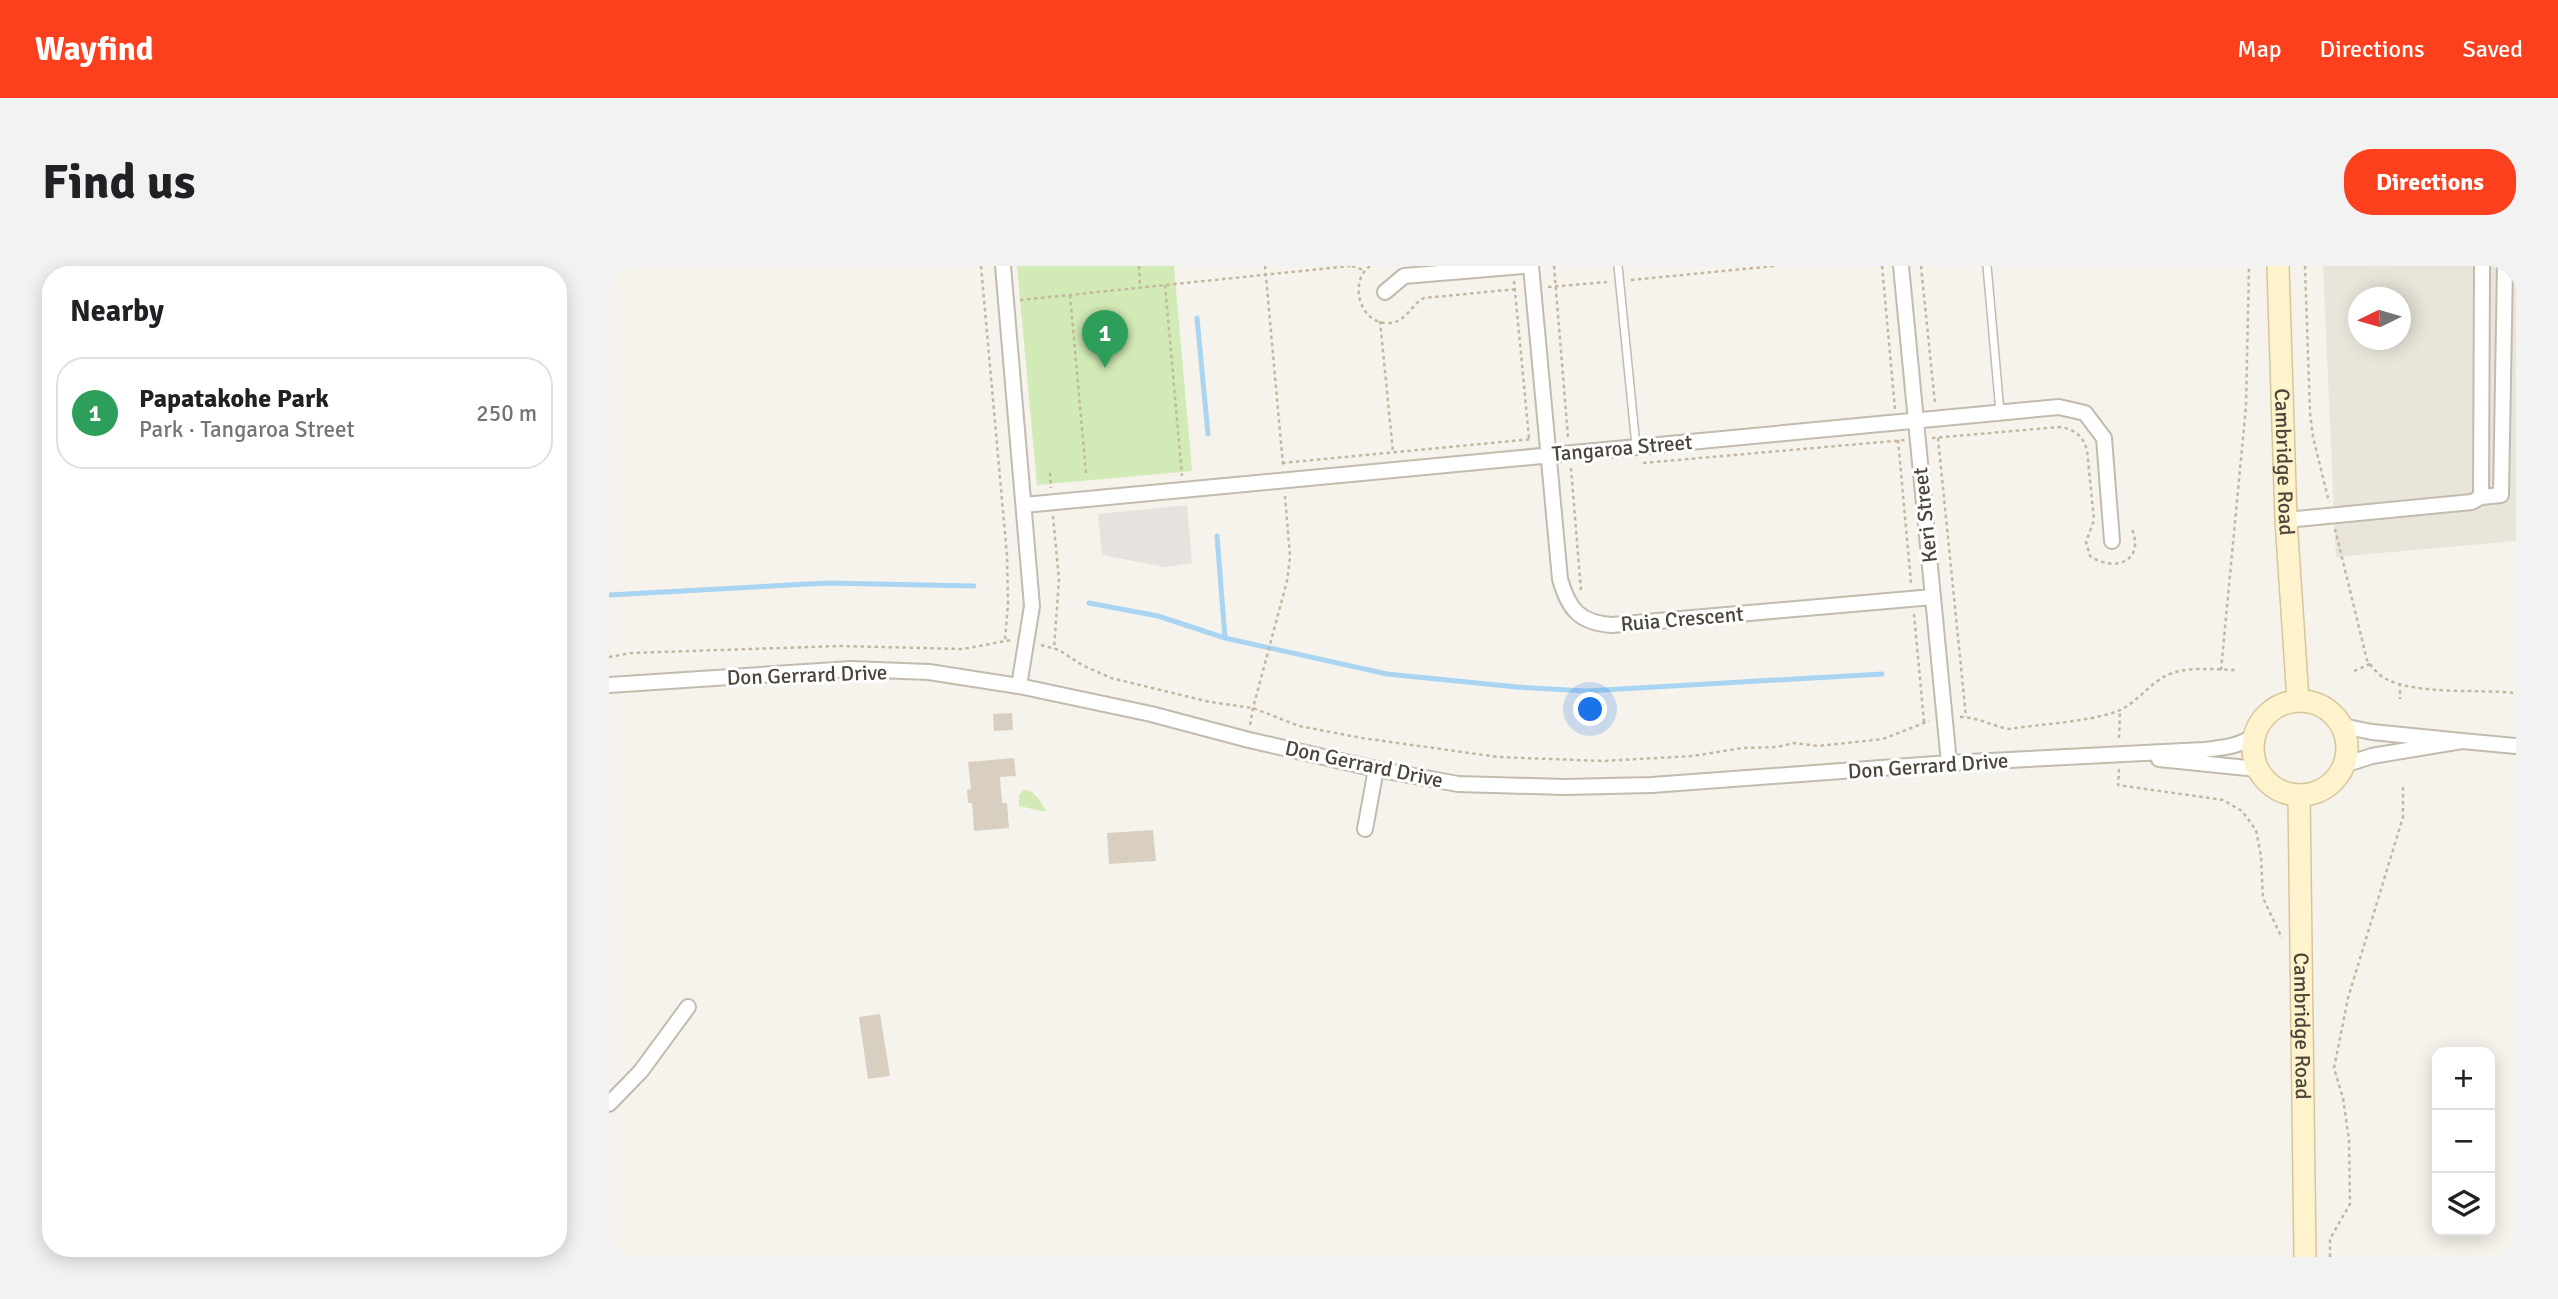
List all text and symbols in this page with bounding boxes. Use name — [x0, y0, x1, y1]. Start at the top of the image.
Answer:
text: Wayfind — [35, 29, 154, 70]
text: Map — [2237, 34, 2282, 64]
text: Directions — [2320, 34, 2425, 64]
text: Saved — [2463, 34, 2523, 64]
button: Directions — [2344, 149, 2516, 215]
text: Find us — [42, 152, 195, 212]
north arrow — [2348, 287, 2411, 350]
text: Nearby — [70, 293, 164, 330]
pin: 1 — [1082, 310, 1128, 368]
text: Papatakohe Park — [139, 383, 329, 415]
street label: Cambridge Road — [2269, 388, 2300, 536]
text: 1 — [89, 399, 101, 428]
text: 250 m — [476, 399, 537, 428]
text: Park · Tangaroa Street — [139, 415, 355, 444]
street label: Tangaroa Street — [1551, 429, 1693, 467]
street label: Keri Street — [1907, 466, 1943, 564]
street label: Ruia Crescent — [1619, 601, 1745, 637]
street label: Don Gerrard Drive — [726, 659, 888, 691]
your location — [1573, 692, 1607, 726]
street label: Don Gerrard Drive — [1283, 735, 1445, 793]
street label: Don Gerrard Drive — [1847, 747, 2009, 785]
street label: Cambridge Road — [2288, 952, 2316, 1100]
map controls — [2432, 1047, 2495, 1236]
button: + — [2432, 1047, 2495, 1110]
button: − — [2432, 1110, 2495, 1173]
button: layers — [2432, 1173, 2495, 1236]

